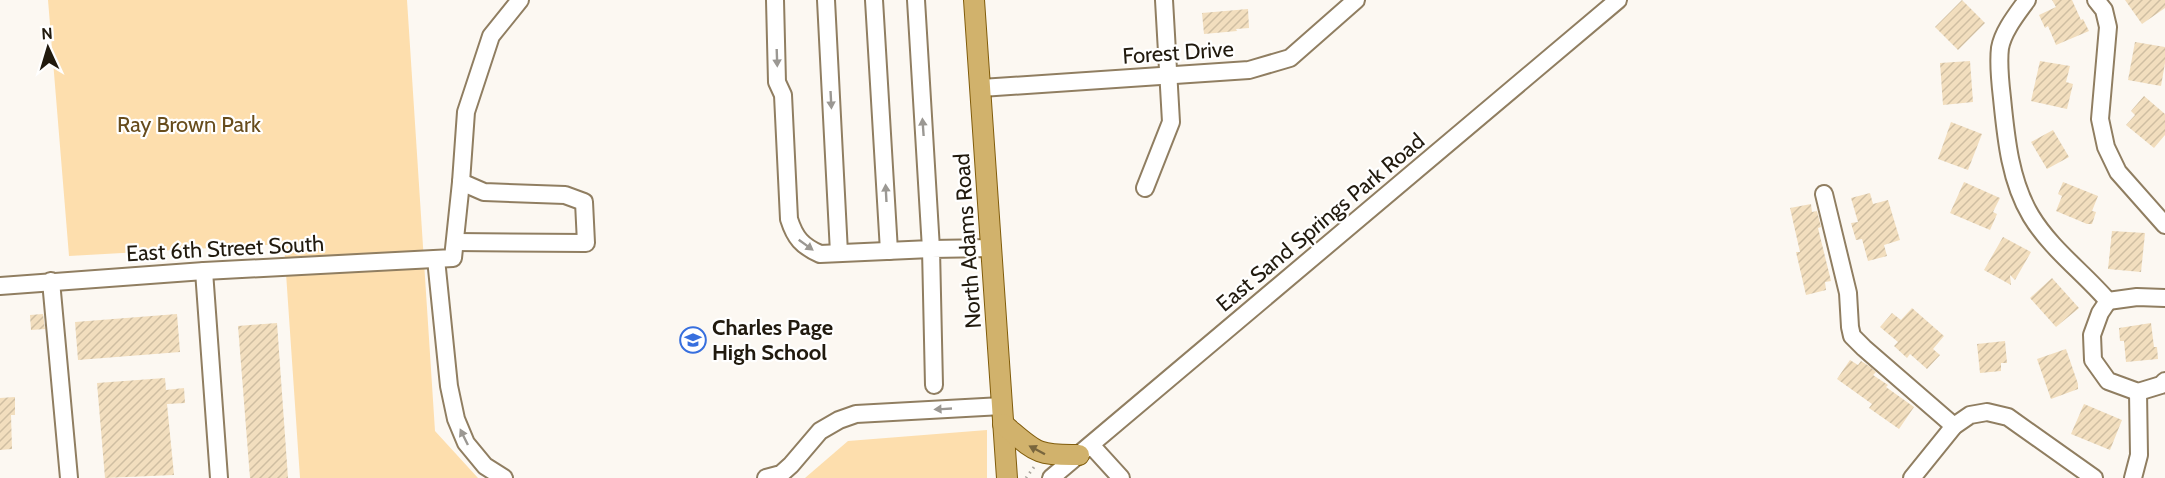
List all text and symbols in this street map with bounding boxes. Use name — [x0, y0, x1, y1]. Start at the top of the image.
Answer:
north arrow — [18, 18, 78, 78]
text: N — [41, 24, 53, 43]
street label: Forest Drive — [1122, 35, 1235, 70]
one-way arrow — [772, 49, 781, 68]
one-way arrow — [826, 91, 836, 110]
park label: Ray Brown Park — [117, 111, 261, 138]
one-way arrow — [919, 118, 928, 137]
street label: East Sand Springs Park Road — [1211, 127, 1430, 317]
street label: North Adams Road — [948, 152, 987, 330]
one-way arrow — [881, 183, 891, 202]
street label: East 6th Street South — [125, 230, 325, 267]
one-way arrow — [798, 239, 814, 251]
place label: Charles Page High School — [712, 314, 833, 366]
school or university icon: Charles Page High School — [678, 325, 708, 355]
one-way arrow — [934, 404, 953, 413]
one-way arrow — [459, 428, 468, 445]
one-way arrow — [1028, 445, 1045, 455]

